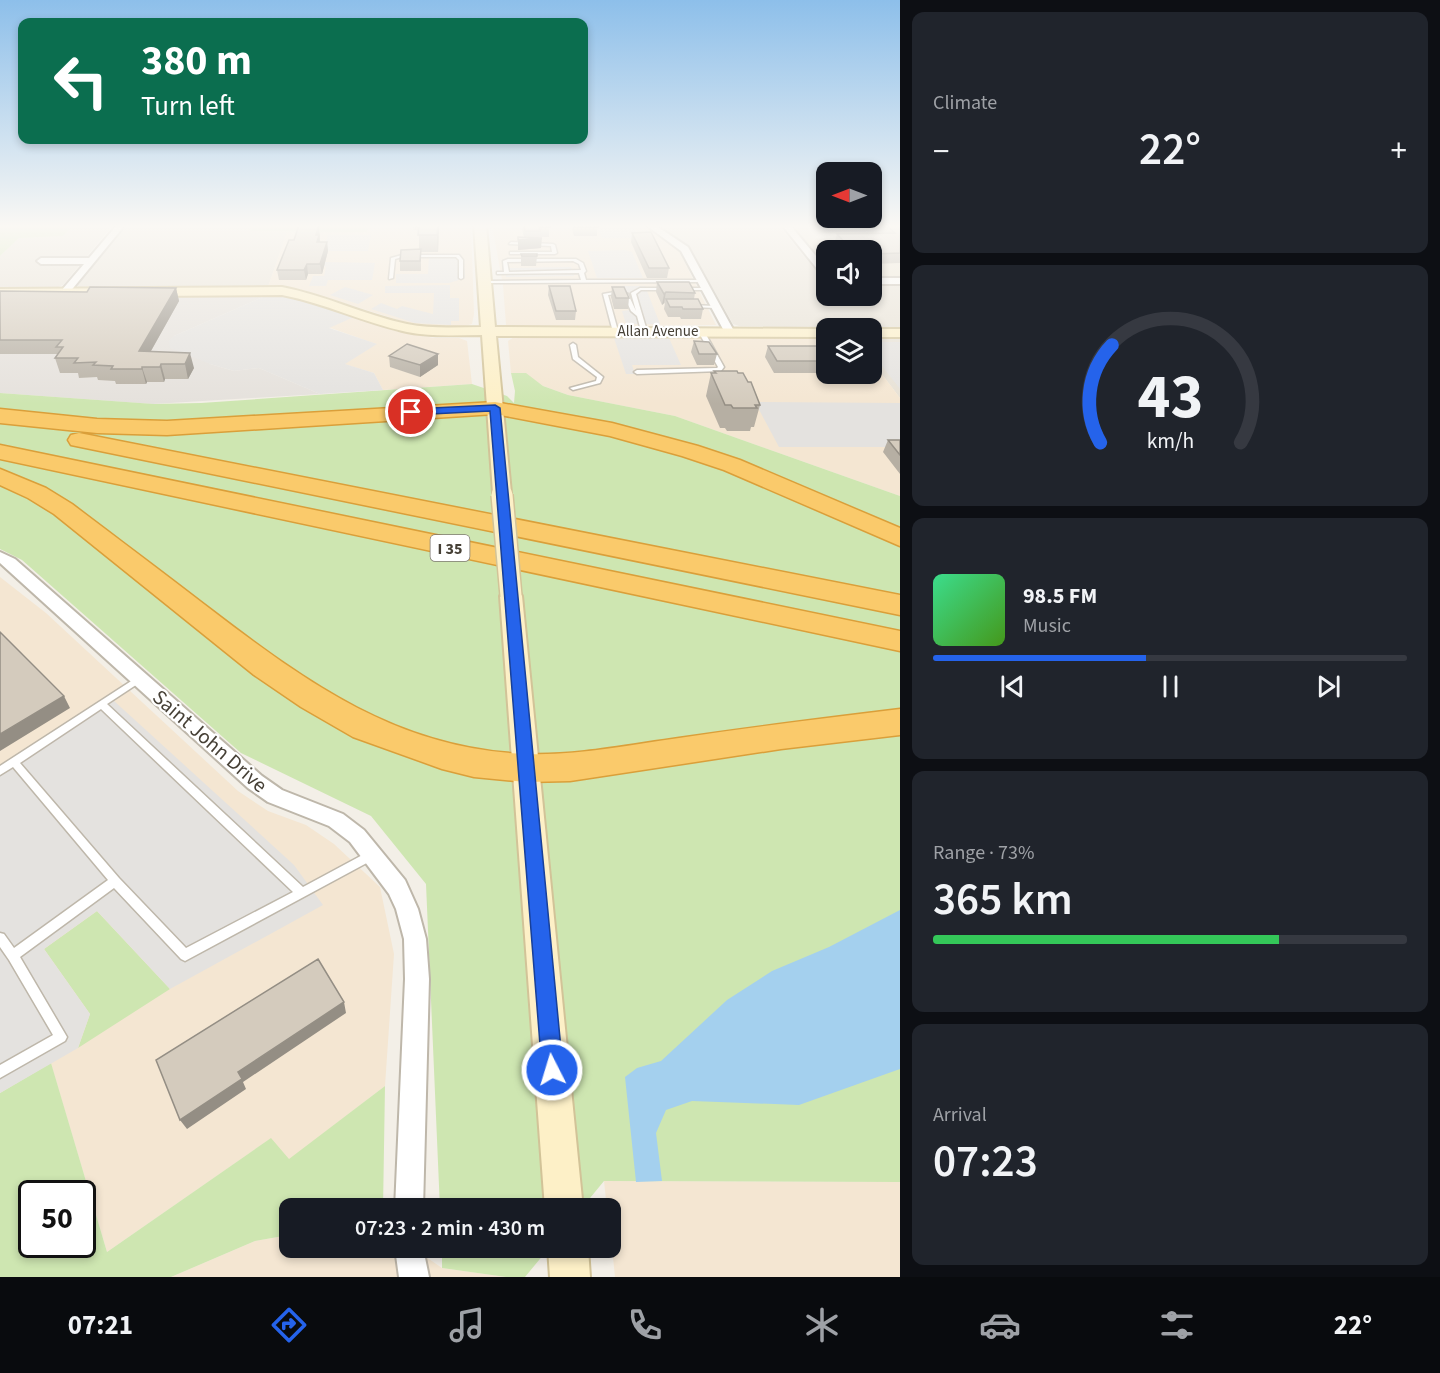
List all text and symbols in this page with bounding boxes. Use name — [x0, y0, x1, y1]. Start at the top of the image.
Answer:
text: 380 m — [141, 31, 252, 91]
icon: left — [42, 42, 120, 120]
text: Turn left — [141, 87, 235, 126]
text: Climate — [933, 89, 997, 117]
text: 22° — [1139, 118, 1201, 182]
text: − — [933, 128, 949, 175]
text: + — [1391, 128, 1407, 175]
north arrow — [816, 162, 882, 228]
map controls — [816, 162, 882, 384]
button: sound — [816, 240, 882, 306]
button: layers — [816, 318, 882, 384]
street label: Allan Avenue — [618, 321, 698, 342]
text: 43 — [1137, 353, 1203, 442]
pin — [385, 386, 436, 437]
icon: arrive — [394, 395, 427, 428]
text: km/h — [1146, 426, 1194, 457]
road number: I 35 — [430, 535, 470, 561]
text: 98.5 FM — [1023, 580, 1097, 612]
text: Music — [1023, 612, 1071, 640]
icon: previous — [996, 670, 1029, 703]
icon: pause — [1154, 670, 1187, 703]
icon: next — [1312, 670, 1345, 703]
street label: Saint John Drive — [146, 682, 274, 800]
text: Range · 73% — [933, 839, 1034, 867]
text: 365 km — [933, 868, 1073, 932]
position arrow — [520, 1038, 584, 1102]
text: Arrival — [933, 1101, 987, 1129]
text: 07:23 — [933, 1130, 1038, 1194]
speed limit sign: 50 — [18, 1180, 96, 1258]
text: 07:23 · 2 min · 430 m — [355, 1212, 545, 1244]
icon: directions — [268, 1304, 310, 1346]
icon: music — [446, 1304, 488, 1346]
icon: phone — [624, 1304, 666, 1346]
icon: climate — [801, 1304, 843, 1346]
icon: car — [979, 1304, 1021, 1346]
icon: filters — [1156, 1304, 1198, 1346]
text: 07:21 — [68, 1306, 133, 1345]
text: 22° — [1334, 1306, 1372, 1345]

